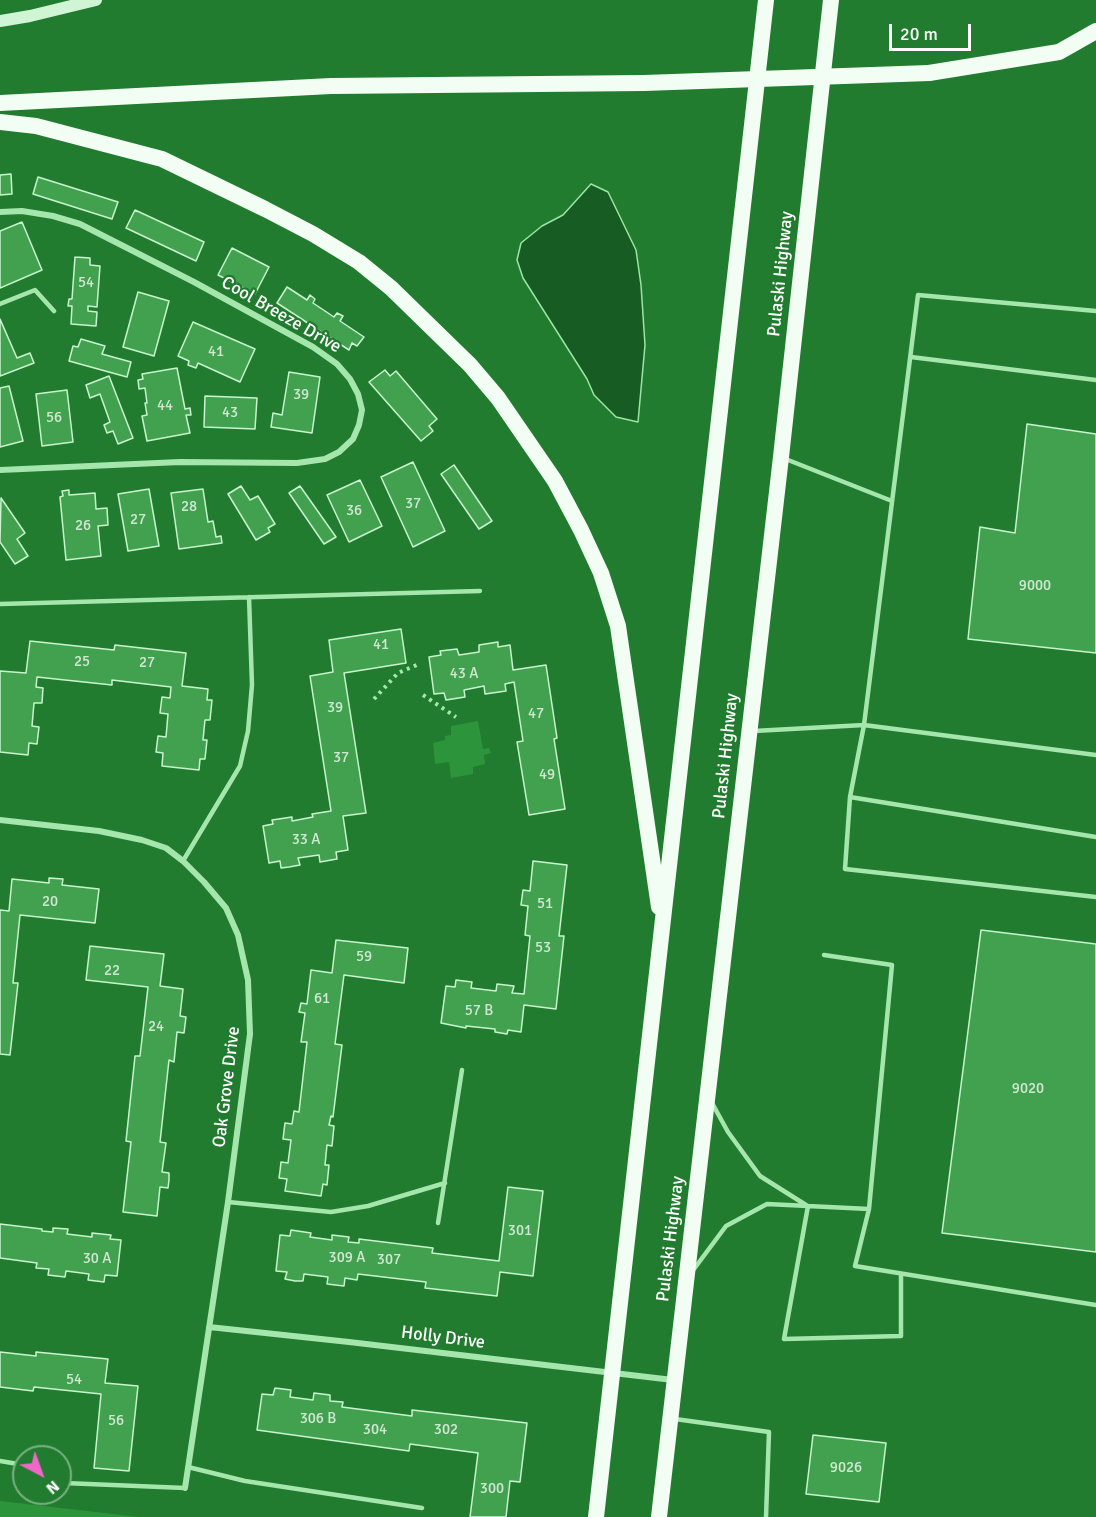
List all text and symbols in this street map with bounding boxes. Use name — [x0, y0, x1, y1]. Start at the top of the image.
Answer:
scale bar — [892, 12, 974, 50]
text: 20 m — [900, 23, 938, 45]
street label: Pulaski Highway — [764, 210, 798, 338]
street label: Cool Breeze Drive — [217, 272, 345, 358]
house number: 54 — [78, 274, 94, 292]
house number: 41 — [208, 343, 224, 361]
house number: 39 — [293, 386, 309, 404]
house number: 44 — [157, 397, 173, 415]
house number: 43 — [222, 404, 238, 422]
house number: 56 — [46, 409, 62, 427]
house number: 37 — [405, 495, 421, 513]
house number: 28 — [181, 498, 197, 516]
house number: 36 — [346, 502, 362, 520]
house number: 27 — [130, 511, 146, 529]
house number: 26 — [75, 517, 91, 535]
house number: 9000 — [1019, 577, 1051, 595]
house number: 41 — [373, 636, 389, 654]
house number: 25 — [74, 653, 90, 671]
house number: 27 — [139, 654, 155, 672]
house number: 43 A — [450, 665, 478, 683]
street label: Pulaski Highway — [709, 692, 743, 820]
house number: 39 — [327, 699, 343, 717]
house number: 47 — [528, 705, 544, 723]
house number: 37 — [333, 749, 349, 767]
house number: 49 — [539, 766, 555, 784]
house number: 33 A — [292, 831, 320, 849]
house number: 20 — [42, 893, 58, 911]
house number: 51 — [537, 895, 553, 913]
house number: 53 — [535, 939, 551, 957]
house number: 59 — [356, 948, 372, 966]
house number: 22 — [104, 962, 120, 980]
house number: 61 — [314, 990, 330, 1008]
house number: 57 B — [465, 1002, 493, 1020]
house number: 24 — [148, 1018, 164, 1036]
street label: Oak Grove Drive — [209, 1025, 245, 1149]
house number: 9020 — [1012, 1080, 1044, 1098]
street label: Pulaski Highway — [653, 1175, 689, 1303]
house number: 301 — [508, 1222, 532, 1240]
house number: 309 A — [329, 1249, 365, 1267]
house number: 30 A — [83, 1250, 111, 1268]
house number: 307 — [377, 1251, 401, 1269]
street label: Holly Drive — [400, 1322, 486, 1354]
house number: 54 — [66, 1371, 82, 1389]
house number: 306 B — [300, 1410, 336, 1428]
house number: 56 — [108, 1412, 124, 1430]
house number: 304 — [363, 1421, 387, 1439]
house number: 302 — [434, 1421, 458, 1439]
north arrow — [12, 1445, 72, 1505]
house number: 9026 — [830, 1459, 862, 1477]
text: N — [42, 1476, 63, 1498]
house number: 300 — [480, 1480, 504, 1498]

